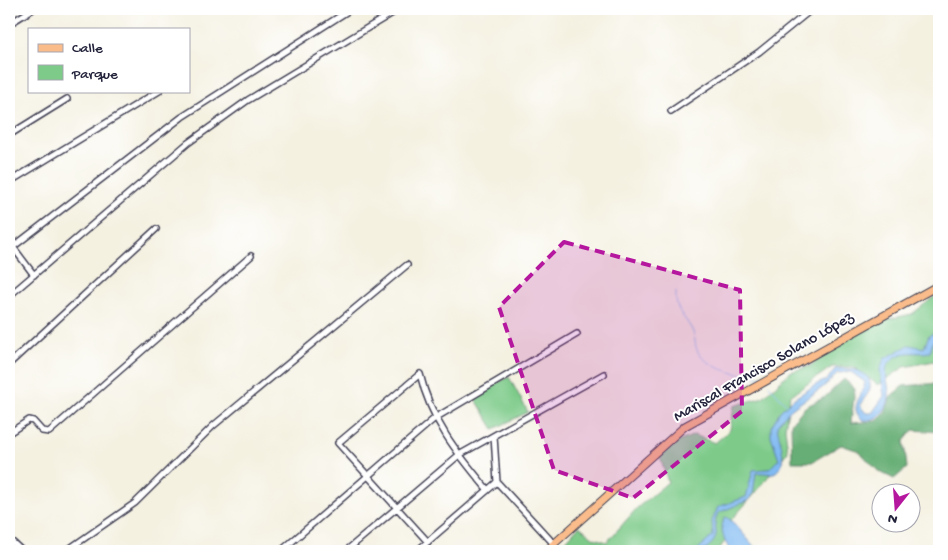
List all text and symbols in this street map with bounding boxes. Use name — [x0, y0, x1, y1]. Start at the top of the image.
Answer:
legend — [28, 28, 190, 92]
text: Calle — [72, 40, 103, 58]
text: Parque — [71, 66, 118, 84]
street label: Mariscal Francisco Solano López — [671, 308, 858, 427]
north arrow — [870, 482, 920, 532]
text: N — [886, 509, 900, 528]

